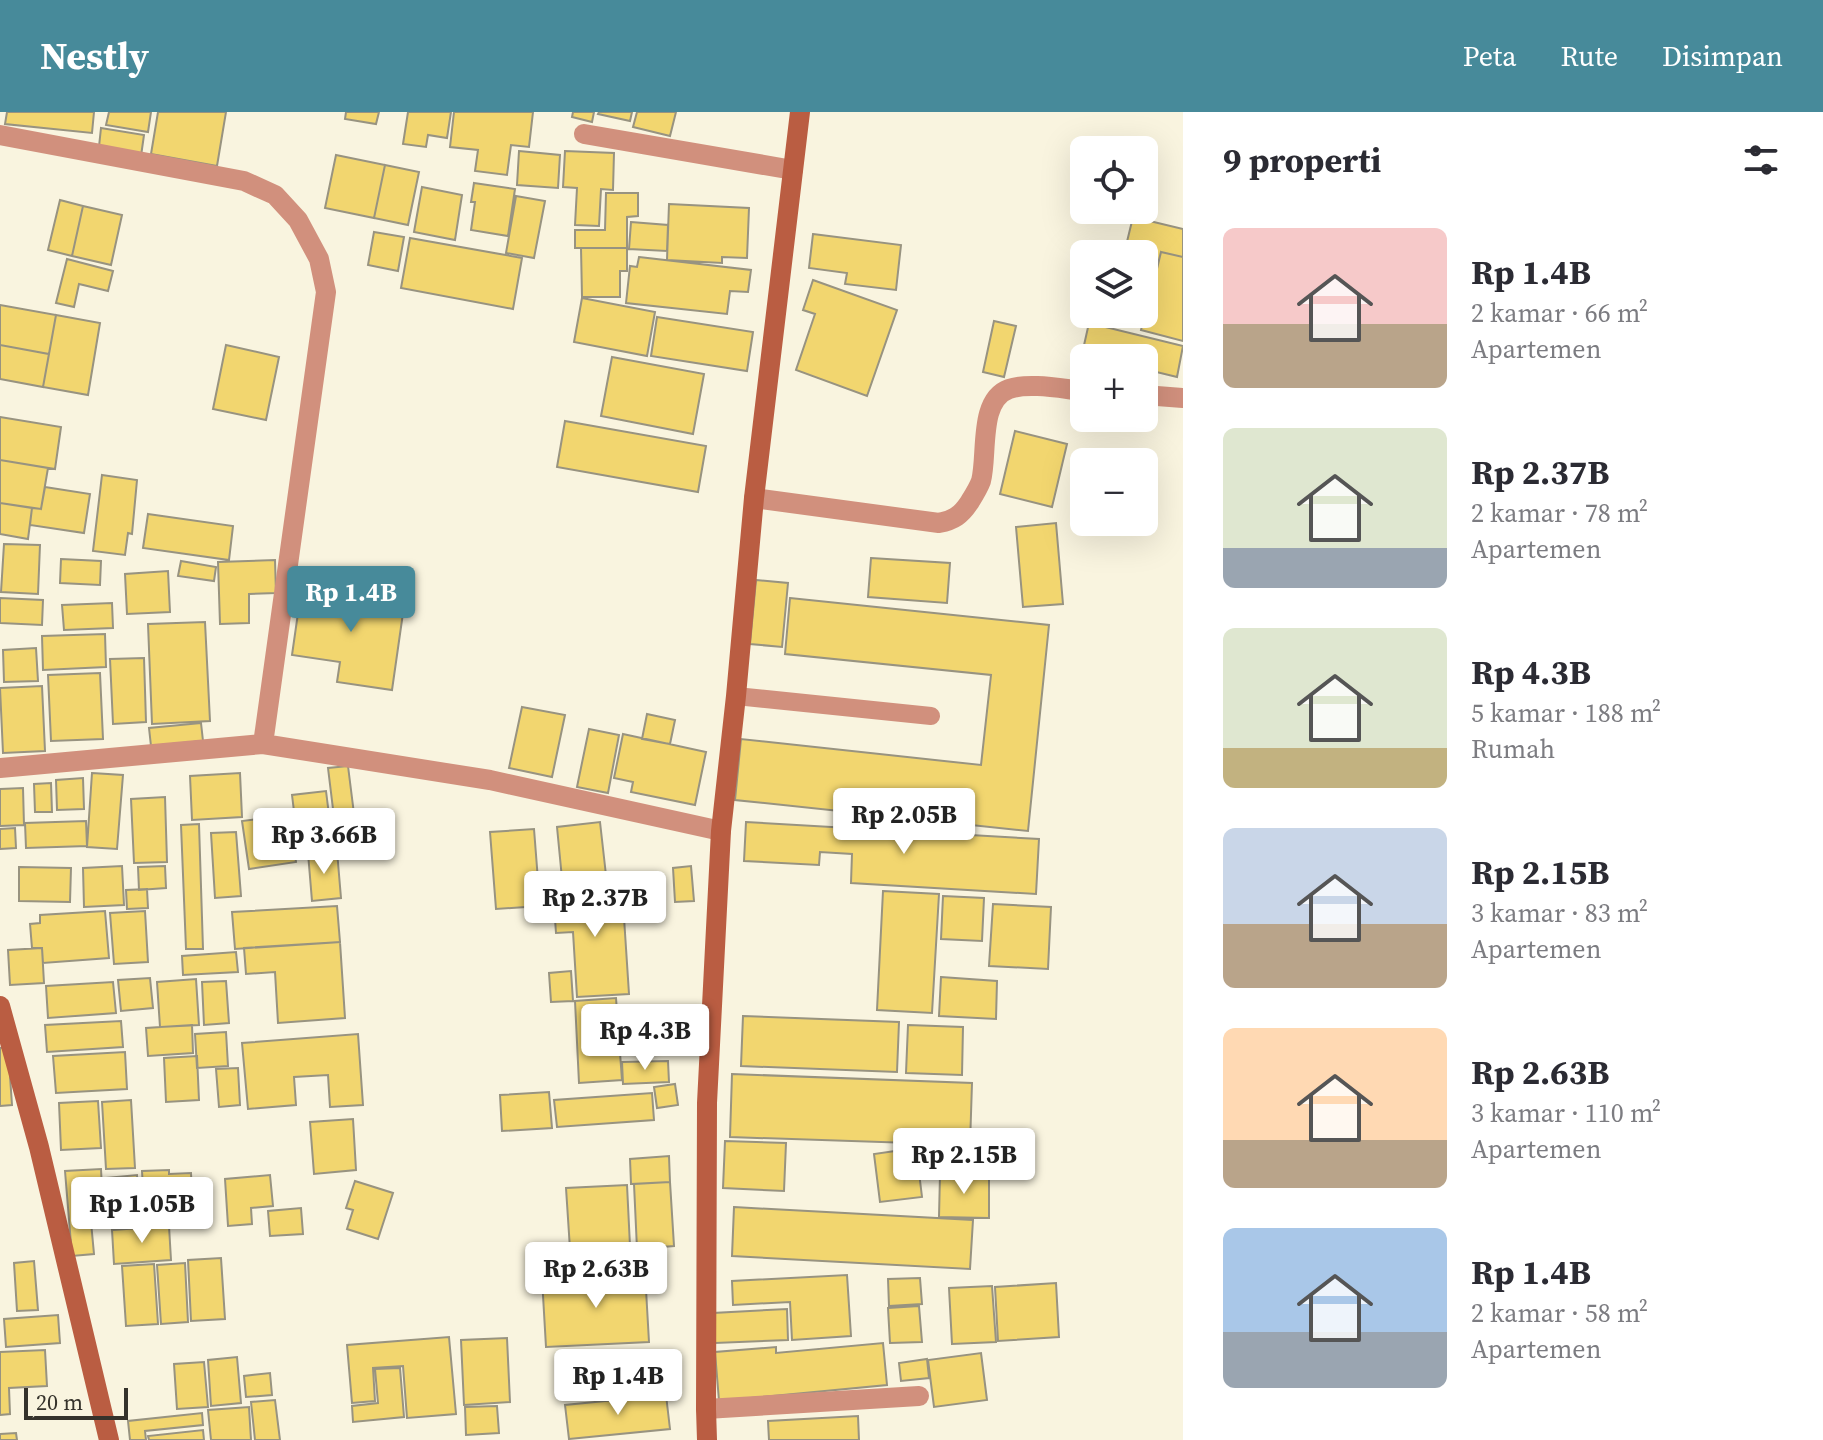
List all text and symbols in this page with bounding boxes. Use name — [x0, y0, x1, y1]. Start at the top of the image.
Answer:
text: Nestly — [40, 30, 149, 82]
text: Peta — [1463, 37, 1516, 75]
text: Rute — [1560, 37, 1618, 75]
text: Disimpan — [1662, 37, 1783, 75]
map controls — [1070, 136, 1158, 536]
button: locate — [1070, 136, 1158, 224]
text: 9 properti — [1223, 137, 1381, 183]
icon: filters — [1739, 138, 1783, 182]
button: layers — [1070, 240, 1158, 328]
text: Rp 1.4B — [1471, 249, 1591, 295]
icon: home — [1287, 260, 1383, 356]
text: 2 kamar · 66 m² — [1471, 295, 1648, 331]
text: Apartemen — [1471, 331, 1601, 367]
button: + — [1070, 344, 1158, 432]
button: − — [1070, 448, 1158, 536]
text: Rp 2.37B — [1471, 449, 1609, 495]
icon: home — [1287, 460, 1383, 556]
text: 2 kamar · 78 m² — [1471, 495, 1648, 531]
text: Apartemen — [1471, 531, 1601, 567]
pin: Rp 1.4B — [277, 566, 425, 634]
text: Rp 1.4B — [305, 574, 397, 610]
text: Rp 4.3B — [1471, 649, 1591, 695]
icon: home — [1287, 660, 1383, 756]
text: 5 kamar · 188 m² — [1471, 695, 1661, 731]
text: Rumah — [1471, 731, 1555, 767]
pin: Rp 2.05B — [821, 788, 987, 856]
text: Rp 2.05B — [851, 796, 957, 832]
pin: Rp 3.66B — [241, 808, 407, 876]
text: Rp 3.66B — [271, 816, 377, 852]
text: Rp 2.15B — [1471, 849, 1609, 895]
icon: home — [1287, 860, 1383, 956]
pin: Rp 2.37B — [512, 871, 678, 939]
text: Rp 2.37B — [542, 879, 648, 915]
text: 3 kamar · 83 m² — [1471, 895, 1648, 931]
text: Apartemen — [1471, 931, 1601, 967]
pin: Rp 4.3B — [571, 1004, 719, 1072]
text: Rp 4.3B — [599, 1012, 691, 1048]
text: Rp 2.63B — [1471, 1049, 1609, 1095]
icon: home — [1287, 1060, 1383, 1156]
text: 3 kamar · 110 m² — [1471, 1095, 1661, 1131]
pin: Rp 2.15B — [881, 1128, 1047, 1196]
text: Apartemen — [1471, 1131, 1601, 1167]
text: Rp 2.15B — [911, 1136, 1017, 1172]
pin: Rp 1.05B — [59, 1177, 225, 1245]
text: Rp 1.05B — [89, 1185, 195, 1221]
pin: Rp 2.63B — [513, 1242, 679, 1310]
text: Rp 1.4B — [1471, 1249, 1591, 1295]
text: Rp 2.63B — [543, 1250, 649, 1286]
icon: home — [1287, 1260, 1383, 1356]
text: 2 kamar · 58 m² — [1471, 1295, 1648, 1331]
text: Apartemen — [1471, 1331, 1601, 1367]
pin: Rp 1.4B — [544, 1349, 692, 1417]
text: Rp 1.4B — [572, 1357, 664, 1393]
scale bar — [24, 1384, 128, 1420]
text: 20 m — [36, 1387, 83, 1417]

